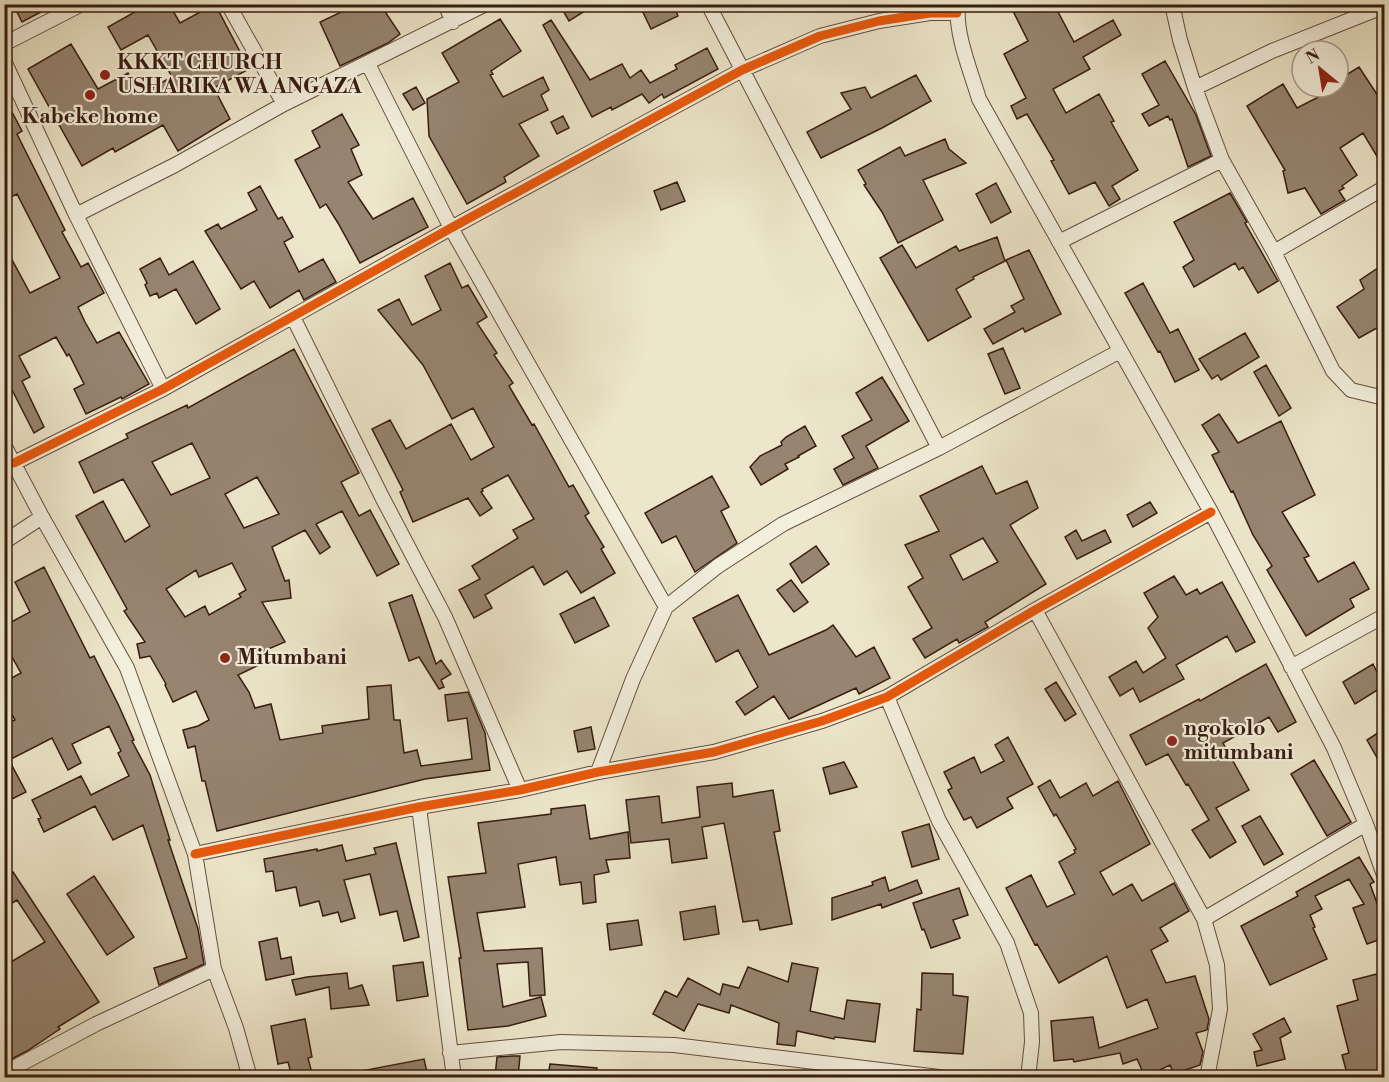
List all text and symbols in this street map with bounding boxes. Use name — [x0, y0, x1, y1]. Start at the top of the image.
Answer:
north arrow — [1290, 39, 1350, 99]
text: N — [1303, 45, 1324, 69]
place label: KKKT CHURCH USHARIKA WA ANGAZA — [117, 50, 363, 100]
marker: KKKT CHURCH USHARIKA WA ANGAZA — [98, 68, 112, 82]
marker: Kabeke home — [83, 88, 97, 102]
place label: Kabeke home — [22, 104, 158, 130]
place label: Mitumbani — [237, 645, 347, 671]
marker: Mitumbani — [218, 651, 232, 665]
place label: ngokolo mitumbani — [1184, 716, 1294, 766]
marker: ngokolo mitumbani — [1165, 734, 1179, 748]

